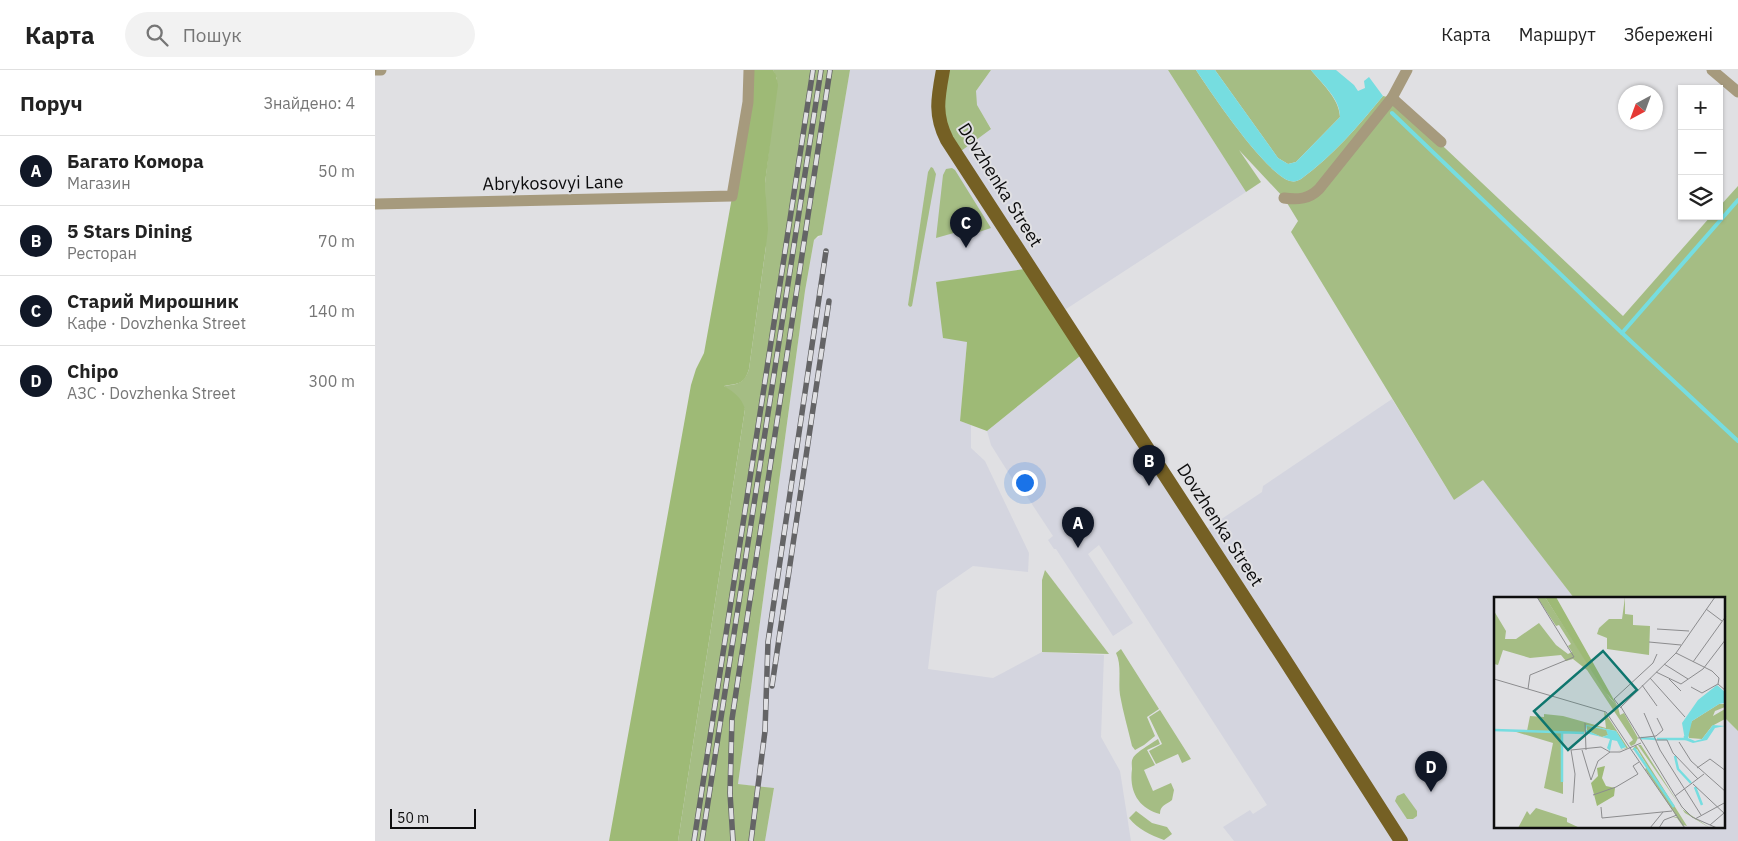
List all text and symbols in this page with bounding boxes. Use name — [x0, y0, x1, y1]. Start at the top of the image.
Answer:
search box — [125, 12, 475, 57]
text: Карта — [25, 19, 95, 51]
icon: search — [143, 21, 171, 49]
text: Пошук — [183, 23, 242, 47]
text: Карта — [1441, 23, 1491, 46]
text: Маршрут — [1519, 23, 1596, 46]
text: Збережені — [1624, 23, 1713, 46]
north arrow — [1618, 85, 1663, 130]
map controls — [1678, 85, 1723, 220]
button: + — [1678, 85, 1723, 130]
text: Поруч — [20, 89, 83, 117]
text: Знайдено: 4 — [263, 93, 355, 113]
street label: Dovzhenka Street — [953, 118, 1048, 251]
button: − — [1678, 130, 1723, 175]
text: Багато Комора — [67, 149, 204, 173]
text: A — [31, 161, 41, 181]
text: 50 m — [318, 161, 355, 181]
street label: Abrykosovyi Lane — [482, 170, 624, 195]
text: Магазин — [67, 173, 131, 193]
button: layers — [1678, 175, 1723, 220]
pin: C — [950, 207, 982, 248]
text: 5 Stars Dining — [67, 219, 192, 243]
text: B — [31, 231, 41, 251]
text: 70 m — [318, 231, 355, 251]
text: Ресторан — [67, 243, 137, 263]
text: Старий Мирошник — [67, 289, 239, 313]
text: C — [31, 301, 41, 321]
text: 140 m — [308, 301, 355, 321]
text: Кафе · Dovzhenka Street — [67, 313, 246, 333]
text: Chipo — [67, 359, 118, 383]
text: D — [30, 371, 42, 391]
text: 300 m — [308, 371, 355, 391]
text: АЗС · Dovzhenka Street — [67, 383, 236, 403]
pin: B — [1133, 445, 1165, 486]
street label: Dovzhenka Street — [1172, 459, 1269, 591]
your location — [1012, 470, 1038, 496]
pin: A — [1062, 507, 1094, 548]
inset map — [1494, 597, 1725, 828]
pin: D — [1415, 751, 1447, 792]
scale bar — [390, 806, 476, 829]
text: 50 m — [397, 809, 429, 827]

